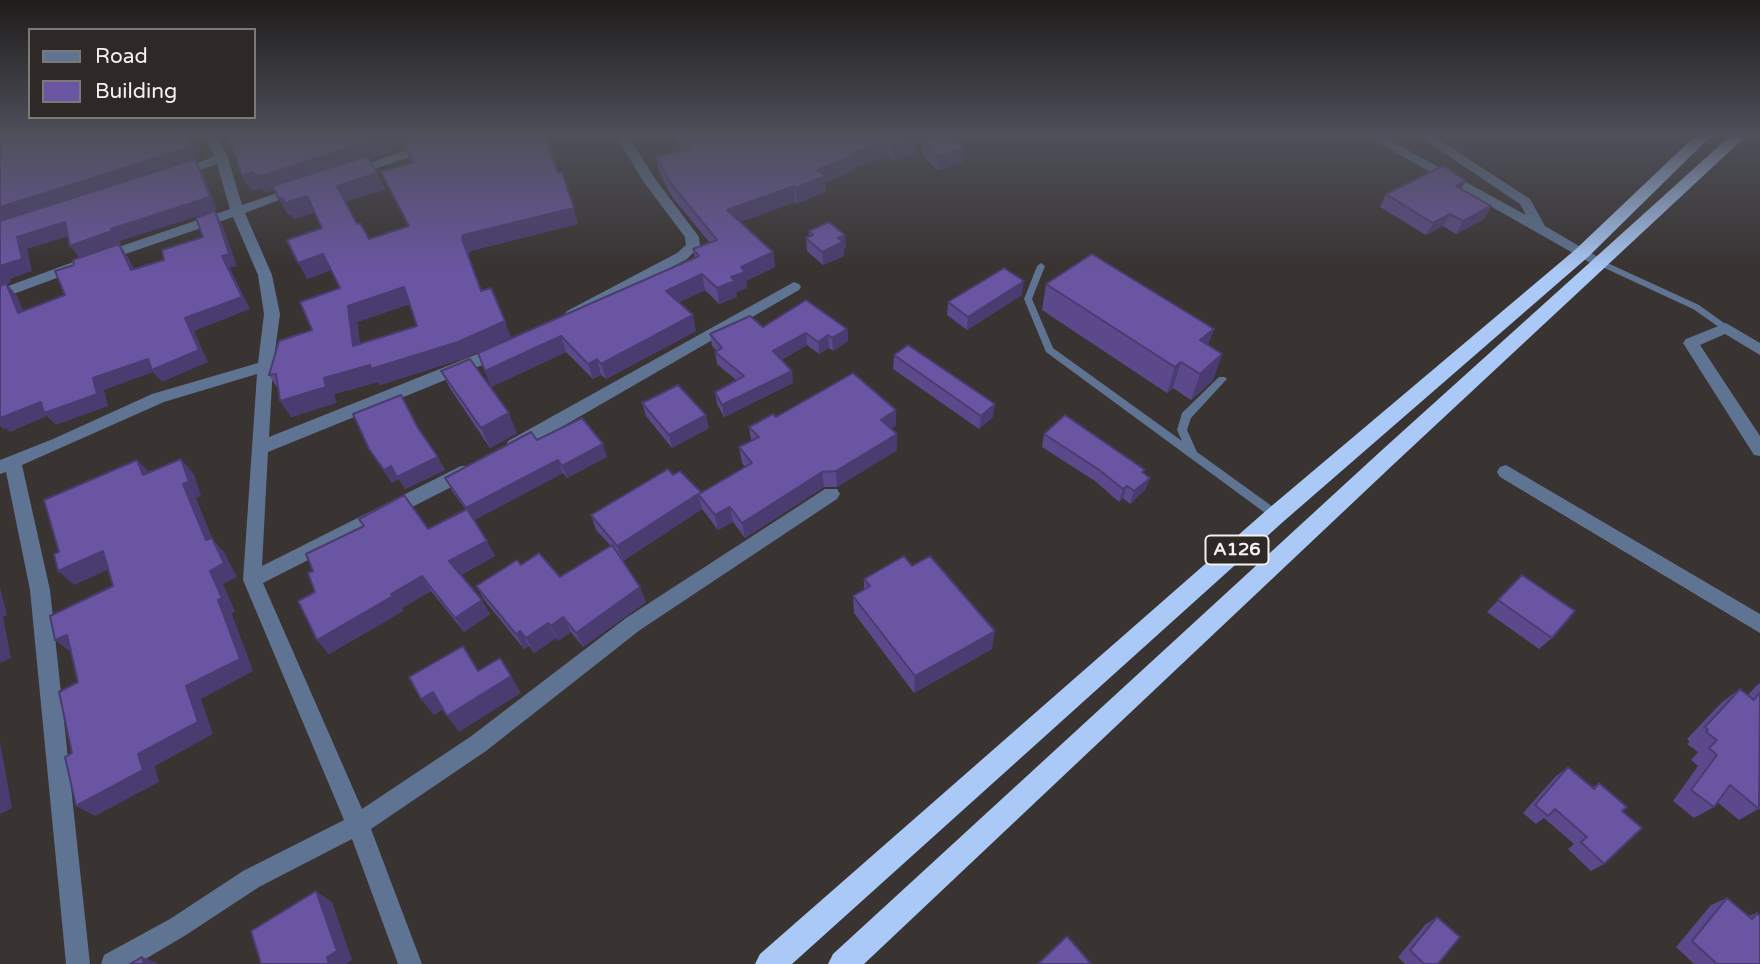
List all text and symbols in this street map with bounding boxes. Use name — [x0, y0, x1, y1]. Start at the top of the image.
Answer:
legend — [28, 28, 256, 119]
text: Road — [95, 44, 148, 69]
text: Building — [95, 79, 177, 104]
road number: A126 — [1206, 536, 1268, 564]

